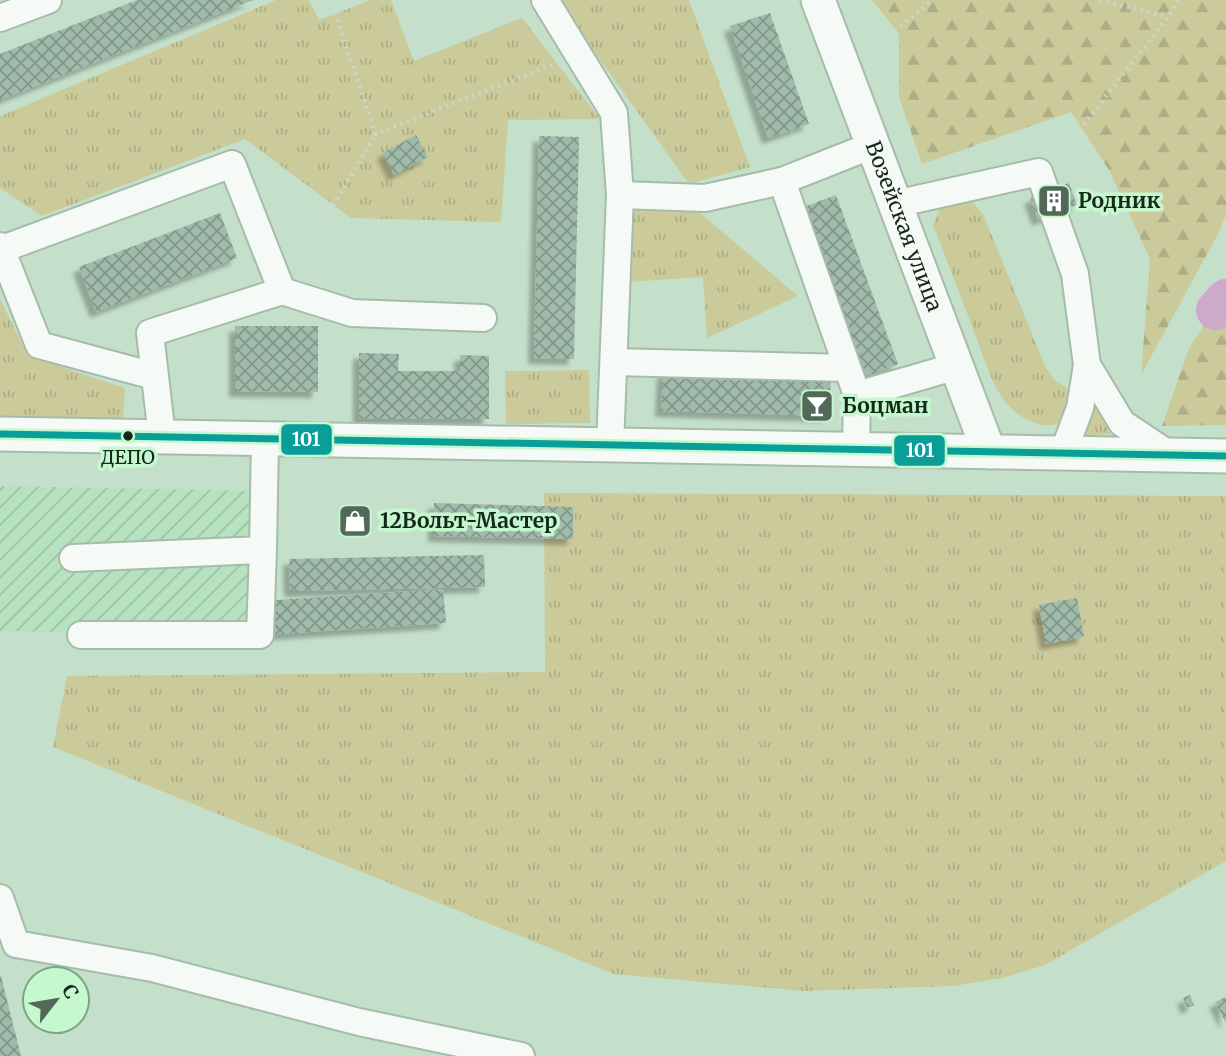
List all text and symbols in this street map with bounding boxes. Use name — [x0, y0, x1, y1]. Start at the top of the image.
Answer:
street label: Возейская улица — [860, 137, 949, 315]
building icon: Родник — [1035, 182, 1073, 220]
place label: Родник — [1078, 187, 1161, 214]
bar icon: Боцман — [798, 387, 836, 425]
place label: Боцман — [842, 392, 929, 419]
line badge: 101 — [280, 423, 333, 456]
text: 101 — [292, 427, 321, 451]
marker: ДЕПО — [121, 429, 135, 443]
line badge: 101 — [893, 434, 946, 467]
text: 101 — [906, 438, 935, 462]
place label: ДЕПО — [101, 445, 155, 469]
shop icon: 12Вольт-Мастер — [336, 502, 374, 540]
place label: 12Вольт-Мастер — [380, 507, 557, 534]
north arrow — [21, 965, 91, 1035]
text: С — [57, 980, 84, 1003]

